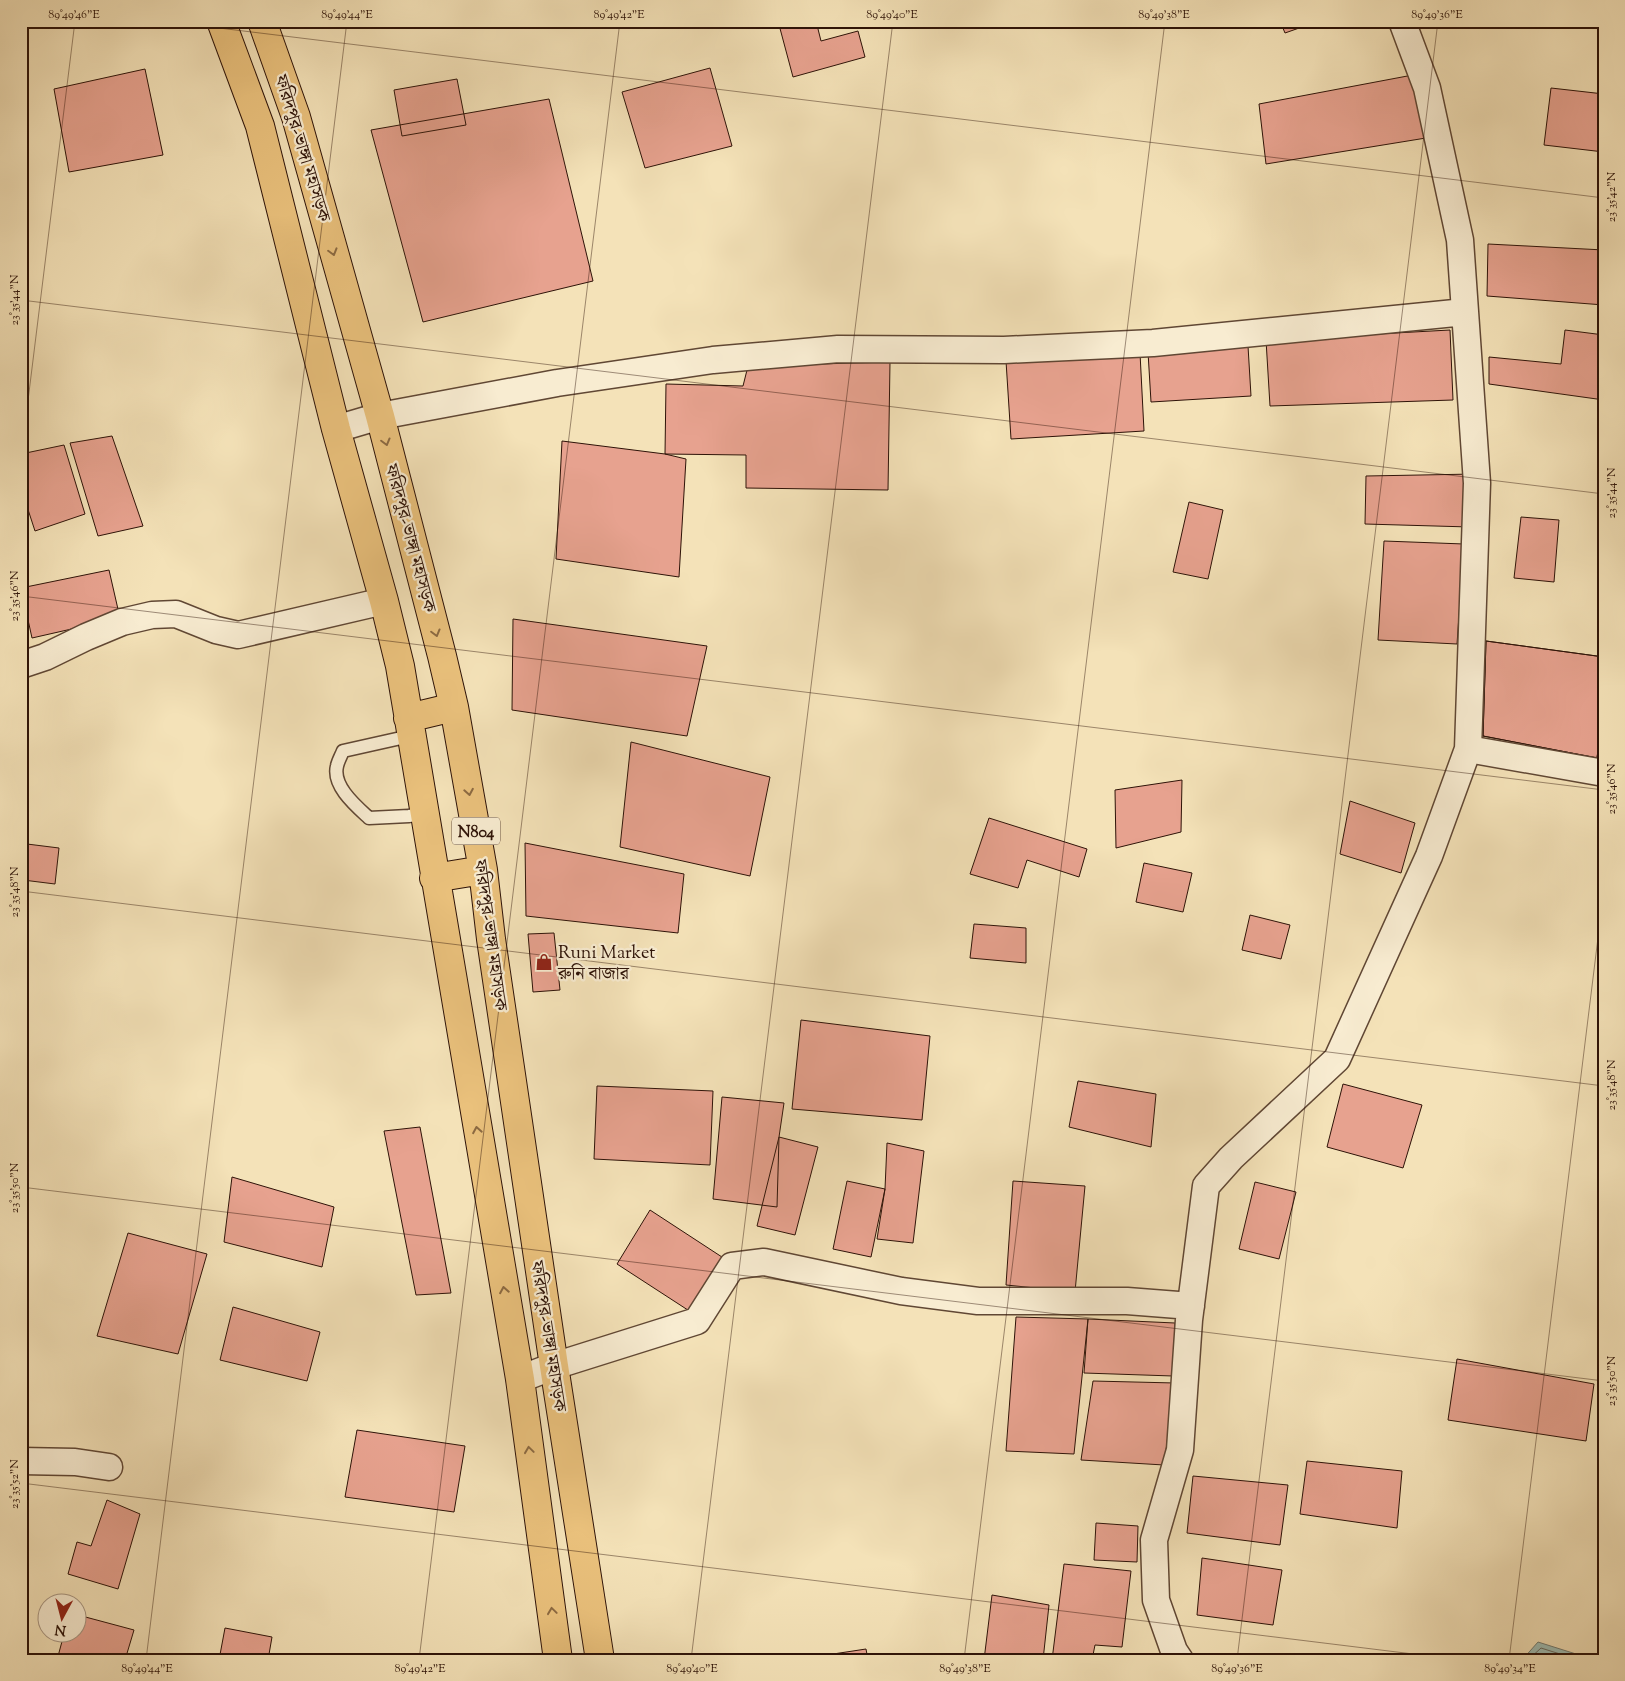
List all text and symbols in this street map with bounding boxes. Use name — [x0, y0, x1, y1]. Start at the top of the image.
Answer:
text: 89°49'46"E — [48, 6, 101, 24]
text: 89°49'44"E — [321, 6, 374, 24]
text: 89°49'42"E — [593, 6, 645, 24]
text: 89°49'40"E — [866, 6, 919, 24]
text: 89°49'38"E — [1138, 6, 1191, 24]
text: 89°49'36"E — [1411, 6, 1464, 24]
street label: ফরিদপুর-ভাঙ্গা মহাসড়ক — [266, 71, 336, 227]
text: 23°35'42"N — [1603, 171, 1621, 222]
one-way arrow — [328, 247, 338, 255]
text: 23°35'44"N — [6, 274, 24, 326]
one-way arrow — [381, 437, 391, 445]
street label: ফরিদপুর-ভাঙ্গা মহাসড়ক — [377, 461, 442, 617]
text: 23°35'44"N — [1603, 467, 1621, 519]
text: 23°35'46"N — [6, 570, 24, 622]
one-way arrow — [430, 629, 441, 637]
text: 23°35'46"N — [1603, 763, 1621, 815]
one-way arrow — [464, 788, 474, 796]
road number: N804 — [452, 818, 500, 844]
street label: ফরিদপুর-ভাঙ্গা মহাসড়ক — [465, 857, 513, 1014]
text: 23°35'48"N — [6, 866, 24, 918]
place label: Runi Market রুনি বাজার — [557, 941, 656, 988]
shop icon: Runi Market রুনি বাজার — [534, 952, 554, 972]
text: 23°35'48"N — [1603, 1059, 1621, 1111]
one-way arrow — [473, 1125, 483, 1134]
text: 23°35'50"N — [6, 1162, 24, 1213]
street label: ফরিদপুর-ভাঙ্গা মহাসড়ক — [522, 1258, 572, 1415]
one-way arrow — [500, 1286, 510, 1294]
text: 23°35'50"N — [1603, 1355, 1621, 1406]
one-way arrow — [525, 1446, 535, 1455]
text: 23°35'52"N — [6, 1459, 24, 1509]
north arrow — [38, 1594, 88, 1644]
one-way arrow — [547, 1607, 557, 1616]
text: N — [54, 1618, 67, 1640]
text: 89°49'44"E — [121, 1660, 174, 1678]
text: 89°49'42"E — [394, 1660, 446, 1678]
text: 89°49'40"E — [666, 1660, 719, 1678]
text: 89°49'38"E — [939, 1660, 992, 1678]
text: 89°49'36"E — [1211, 1660, 1264, 1678]
text: 89°49'34"E — [1484, 1660, 1537, 1678]

